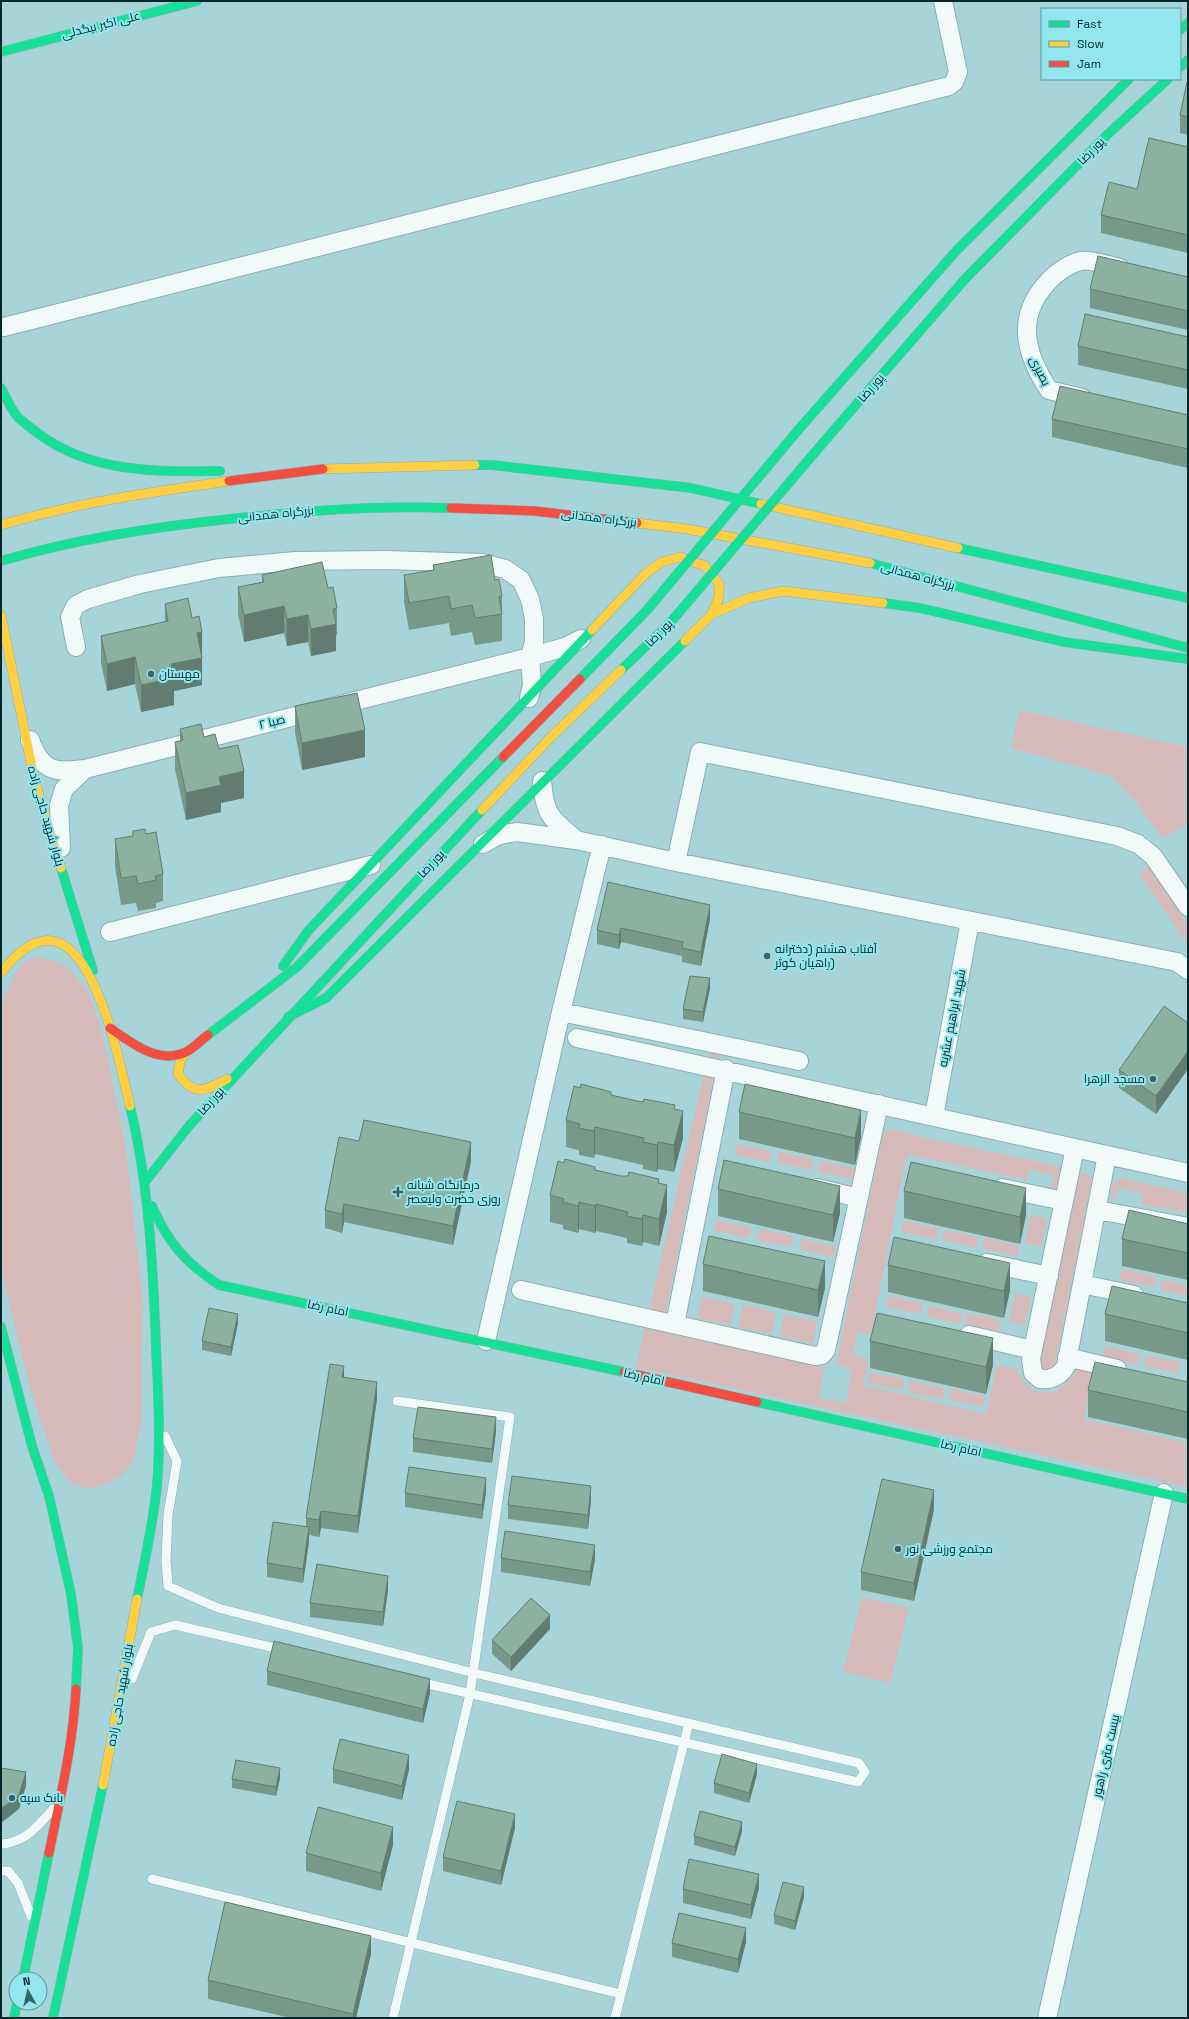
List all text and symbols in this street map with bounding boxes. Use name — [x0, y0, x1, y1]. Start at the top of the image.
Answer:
street label: علی اکبر بیگدلی — [60, 7, 142, 43]
legend — [1041, 8, 1181, 80]
text: Fast — [1077, 16, 1102, 32]
text: Slow — [1077, 36, 1104, 52]
text: Jam — [1077, 56, 1101, 72]
street label: پور رضا — [1074, 133, 1110, 169]
street label: بصیری — [1026, 353, 1054, 389]
street label: پور رضا — [854, 370, 889, 406]
street label: بزرگراه همدانی — [237, 502, 315, 526]
street label: بزرگراه همدانی — [560, 505, 638, 531]
street label: بزرگراه همدانی — [879, 558, 957, 594]
street label: پور رضا — [642, 615, 678, 651]
place label: مهستان — [159, 666, 200, 682]
marker: مهستان — [146, 669, 156, 679]
street label: صبا ۲ — [257, 711, 287, 733]
street label: بلوار شهید حاجی زاده — [24, 764, 68, 868]
street label: پور رضا — [414, 846, 449, 882]
place label: آفتاب هشتم (دخترانه راهیان کوثر) — [774, 941, 878, 971]
marker: آفتاب هشتم (دخترانه راهیان کوثر) — [762, 951, 772, 961]
street label: شهید ابراهیم عشریه — [935, 968, 969, 1068]
place label: مسجد الزهرا — [1084, 1071, 1145, 1087]
marker: مسجد الزهرا — [1148, 1074, 1158, 1084]
street label: پور رضا — [194, 1083, 229, 1119]
place label: درمانگاه شبانه روزی حضرت ولیعصر — [406, 1177, 501, 1207]
marker: درمانگاه شبانه روزی حضرت ولیعصر — [392, 1186, 404, 1198]
street label: امام رضا — [306, 1296, 350, 1320]
street label: امام رضا — [622, 1365, 666, 1389]
street label: امام رضا — [939, 1436, 983, 1460]
place label: مجتمع ورزشی نور — [905, 1541, 993, 1557]
marker: مجتمع ورزشی نور — [893, 1544, 903, 1554]
street label: بلوار شهید حاجی زاده — [103, 1642, 137, 1748]
street label: بیست متری راهور — [1088, 1713, 1123, 1800]
place label: بانک سپه — [20, 1790, 63, 1806]
marker: بانک سپه — [7, 1793, 17, 1803]
north arrow — [8, 1971, 48, 2011]
text: N — [22, 1974, 31, 1989]

